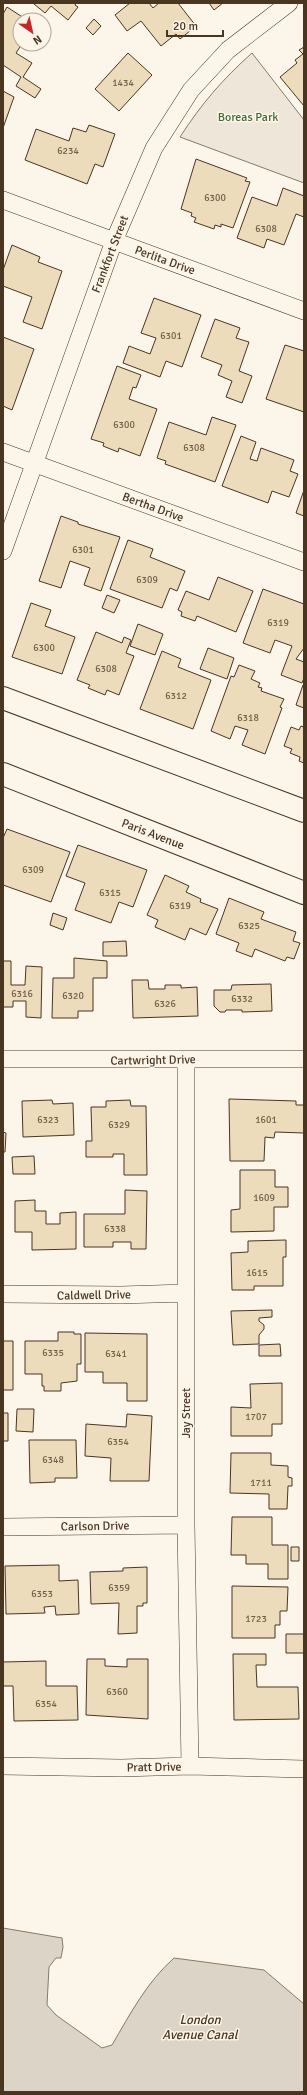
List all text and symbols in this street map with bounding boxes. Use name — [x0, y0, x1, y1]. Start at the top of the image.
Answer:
north arrow — [12, 12, 52, 52]
scale bar — [167, 12, 223, 38]
text: 20 m — [173, 19, 198, 34]
text: N — [31, 32, 44, 47]
house number: 1434 — [112, 77, 134, 89]
park label: Boreas Park — [218, 110, 278, 125]
house number: 6234 — [57, 145, 79, 157]
house number: 6300 — [204, 192, 226, 204]
street label: Frankfort Street — [89, 213, 132, 295]
house number: 6308 — [255, 223, 277, 235]
street label: Perlita Drive — [133, 243, 197, 278]
house number: 6301 — [160, 330, 182, 342]
house number: 6300 — [113, 419, 135, 431]
house number: 6308 — [183, 442, 205, 454]
street label: Bertha Drive — [120, 489, 186, 526]
house number: 6301 — [72, 544, 94, 556]
house number: 6309 — [136, 574, 158, 586]
house number: 6319 — [267, 617, 289, 629]
house number: 6300 — [33, 642, 55, 654]
house number: 6308 — [95, 663, 117, 675]
house number: 6312 — [165, 690, 187, 702]
house number: 6318 — [237, 712, 259, 724]
street label: Paris Avenue — [119, 816, 186, 853]
house number: 6309 — [22, 864, 44, 876]
house number: 6315 — [99, 887, 121, 899]
house number: 6319 — [169, 900, 191, 912]
house number: 6325 — [238, 920, 260, 932]
house number: 6316 — [11, 988, 33, 1000]
house number: 6320 — [62, 990, 84, 1002]
house number: 6332 — [231, 993, 253, 1005]
house number: 6326 — [154, 998, 176, 1010]
street label: Cartwright Drive — [110, 1052, 196, 1069]
house number: 6323 — [37, 1114, 59, 1126]
house number: 1601 — [255, 1114, 277, 1126]
house number: 6329 — [108, 1119, 130, 1131]
house number: 1609 — [253, 1192, 275, 1204]
house number: 6338 — [104, 1223, 126, 1235]
house number: 1615 — [246, 1267, 268, 1279]
street label: Caldwell Drive — [57, 1287, 131, 1304]
house number: 6335 — [42, 1347, 64, 1359]
house number: 6341 — [105, 1348, 127, 1360]
street label: Jay Street — [179, 1388, 194, 1438]
house number: 1707 — [245, 1411, 267, 1423]
house number: 6354 — [107, 1436, 129, 1448]
house number: 6348 — [42, 1454, 64, 1466]
house number: 1711 — [250, 1477, 272, 1489]
street label: Carlson Drive — [61, 1518, 129, 1535]
house number: 6359 — [108, 1582, 130, 1594]
house number: 6353 — [31, 1588, 53, 1600]
house number: 1723 — [245, 1613, 267, 1625]
house number: 6360 — [106, 1686, 128, 1698]
house number: 6354 — [35, 1698, 57, 1710]
street label: Pratt Drive — [126, 1760, 182, 1775]
water label: London Avenue Canal — [162, 2012, 239, 2043]

